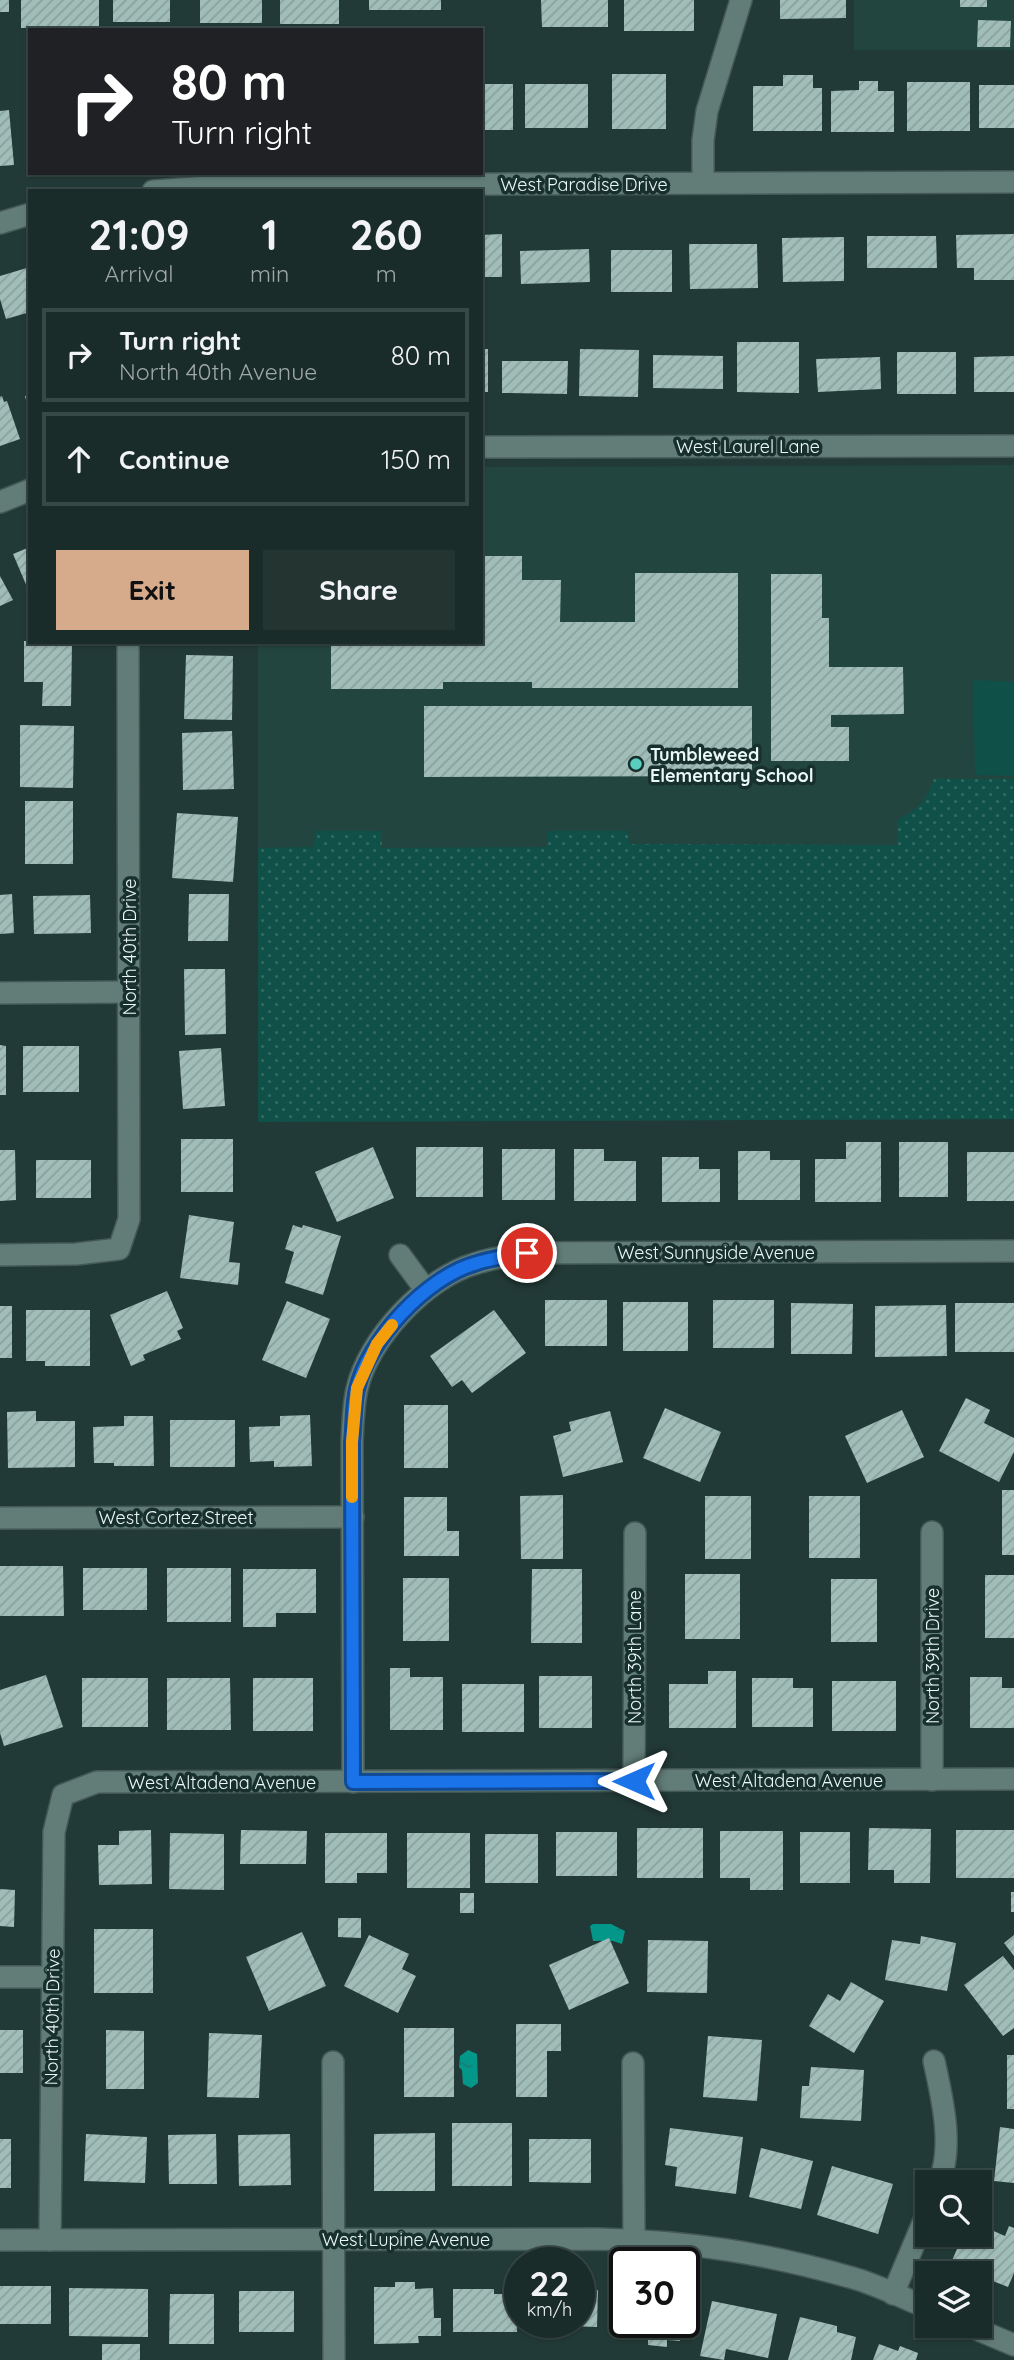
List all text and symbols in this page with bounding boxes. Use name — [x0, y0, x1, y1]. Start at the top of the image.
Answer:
text: 80 m — [171, 51, 287, 112]
icon: right — [56, 56, 147, 147]
text: Turn right — [171, 112, 312, 152]
street label: West Paradise Drive — [500, 173, 668, 196]
text: 21:09 — [88, 208, 190, 261]
text: 1 — [262, 208, 278, 261]
text: 260 — [350, 208, 423, 261]
text: Arrival — [105, 259, 173, 288]
text: min — [250, 259, 289, 288]
text: m — [376, 259, 397, 288]
text: Turn right — [119, 324, 241, 357]
icon: right — [60, 336, 98, 374]
text: 80 m — [391, 339, 451, 372]
text: North 40th Avenue — [119, 357, 317, 386]
street label: West Laurel Lane — [676, 435, 820, 458]
icon: ahead — [60, 440, 98, 478]
text: Continue — [119, 443, 230, 476]
text: 150 m — [381, 443, 451, 476]
button: Exit — [56, 550, 249, 630]
button: Share — [263, 550, 455, 630]
place label: Tumbleweed Elementary School — [650, 743, 814, 787]
marker: Tumbleweed Elementary School — [628, 756, 644, 772]
street label: North 40th Drive — [118, 879, 141, 1015]
pin — [497, 1223, 557, 1283]
icon: arrive — [508, 1234, 546, 1272]
street label: West Sunnyside Avenue — [617, 1241, 815, 1264]
street label: West Cortez Street — [98, 1506, 254, 1529]
street label: North 39th Drive — [921, 1588, 944, 1724]
street label: North 39th Lane — [623, 1590, 646, 1724]
position arrow — [597, 1744, 671, 1818]
street label: West Altadena Avenue — [695, 1769, 883, 1792]
street label: West Altadena Avenue — [128, 1771, 316, 1794]
street label: North 40th Drive — [39, 1948, 65, 2086]
map controls — [915, 2170, 992, 2338]
button: search — [915, 2170, 992, 2247]
street label: West Lupine Avenue — [322, 2228, 490, 2251]
speed limit sign: 30 — [609, 2247, 700, 2338]
text: 22 — [530, 2261, 569, 2305]
button: layers — [915, 2261, 992, 2338]
text: km/h — [527, 2298, 572, 2321]

